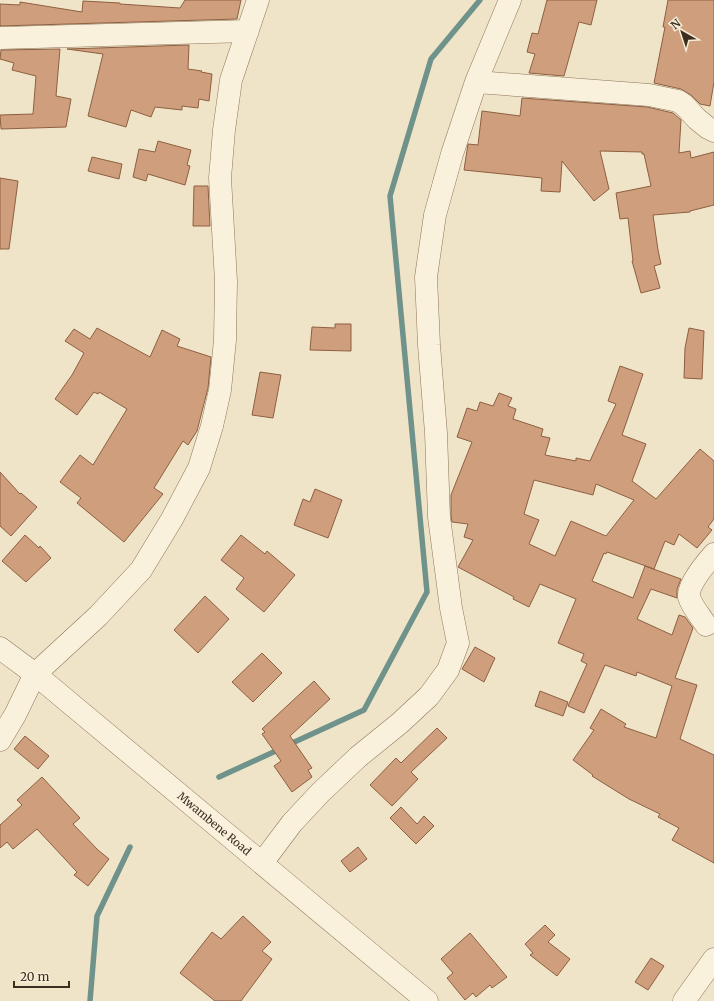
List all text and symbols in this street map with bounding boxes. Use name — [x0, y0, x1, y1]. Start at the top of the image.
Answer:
north arrow — [662, 12, 702, 52]
text: N — [668, 16, 684, 32]
street label: Mwambene Road — [175, 789, 254, 858]
scale bar — [14, 963, 69, 989]
text: 20 m — [20, 969, 49, 984]

